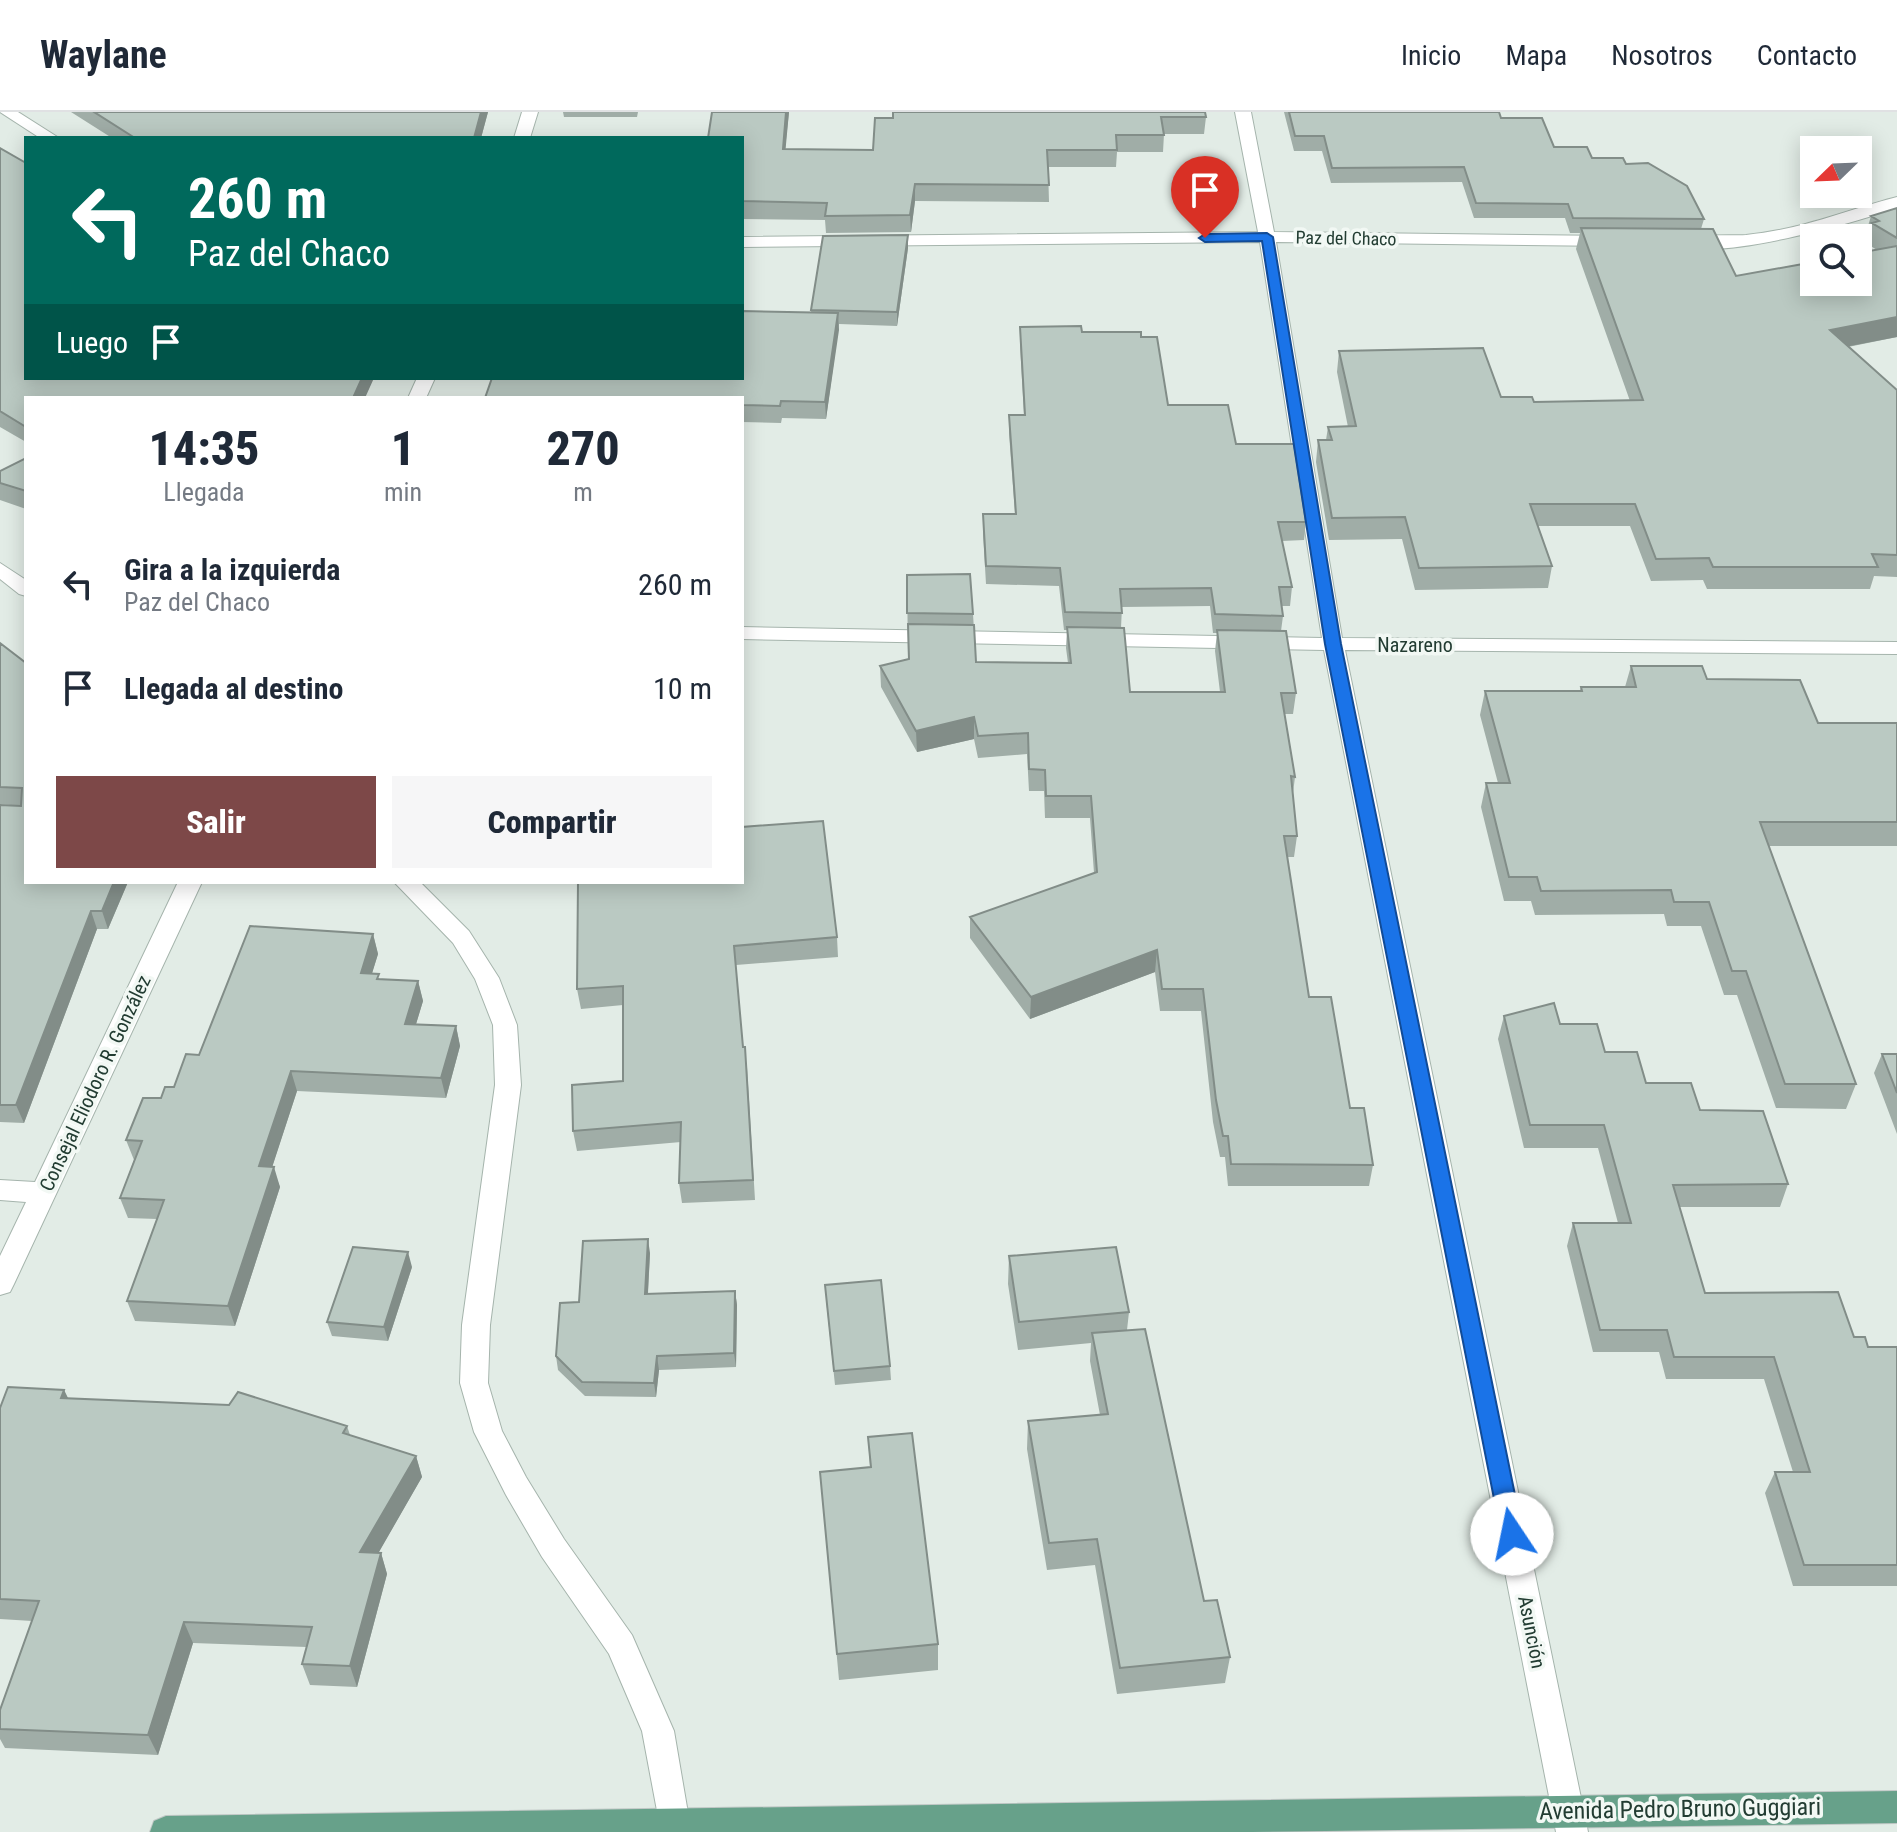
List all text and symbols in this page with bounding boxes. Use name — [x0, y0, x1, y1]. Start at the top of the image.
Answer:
text: Waylane — [40, 33, 167, 77]
text: Inicio — [1401, 39, 1461, 72]
text: Mapa — [1505, 39, 1567, 72]
text: Nosotros — [1611, 39, 1713, 72]
text: Contacto — [1757, 39, 1857, 72]
north arrow — [1800, 136, 1872, 208]
map controls — [1800, 136, 1872, 296]
pin — [1171, 156, 1239, 238]
text: 260 m — [188, 166, 327, 232]
icon: left — [56, 168, 160, 272]
icon: arrive — [1183, 168, 1227, 212]
button: search — [1800, 224, 1872, 296]
street label: Paz del Chaco — [1295, 227, 1397, 249]
text: Paz del Chaco — [188, 233, 390, 275]
icon: arrive — [144, 320, 188, 364]
text: Luego — [56, 325, 128, 360]
text: 14:35 — [148, 420, 260, 477]
text: 1 — [391, 420, 415, 477]
text: 270 — [546, 420, 620, 477]
text: Llegada — [163, 477, 245, 507]
text: min — [384, 477, 422, 507]
text: m — [573, 477, 593, 507]
text: Gira a la izquierda — [124, 552, 340, 587]
icon: left — [56, 562, 100, 606]
text: 260 m — [638, 567, 712, 602]
text: Paz del Chaco — [124, 587, 270, 617]
street label: Nazareno — [1377, 633, 1453, 657]
icon: arrive — [56, 666, 100, 710]
text: Llegada al destino — [124, 671, 343, 706]
text: 10 m — [653, 671, 712, 706]
button: Salir — [56, 776, 376, 868]
button: Compartir — [392, 776, 712, 868]
street label: Consejal Eliodoro R. González — [34, 971, 156, 1195]
position arrow — [1470, 1492, 1554, 1576]
street label: Asunción — [1513, 1594, 1551, 1670]
street label: Avenida Pedro Bruno Guggiari — [1539, 1793, 1821, 1825]

